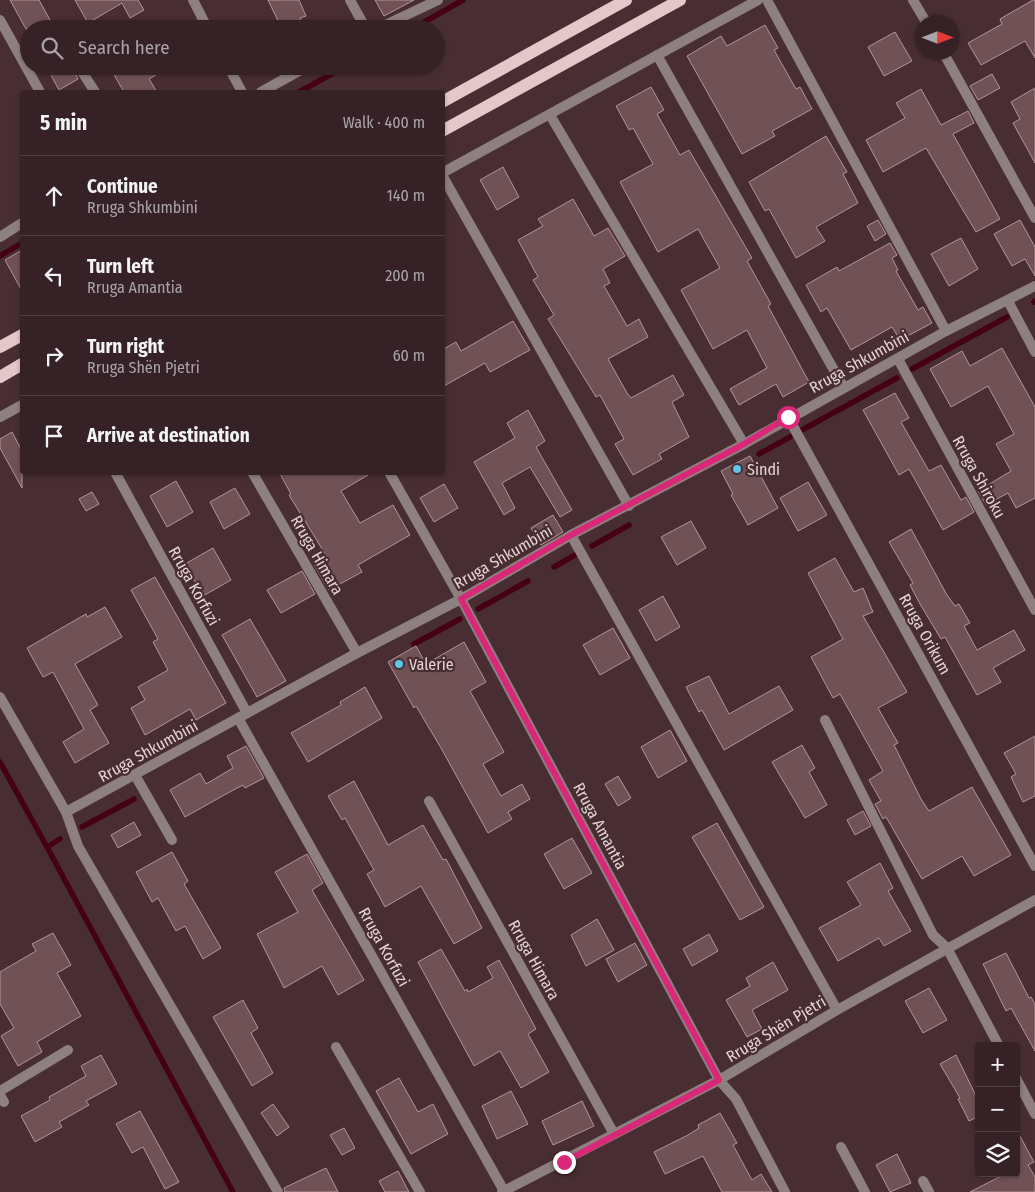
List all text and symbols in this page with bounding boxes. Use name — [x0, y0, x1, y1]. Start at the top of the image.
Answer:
north arrow — [915, 15, 960, 60]
search box — [20, 20, 445, 75]
icon: search — [38, 34, 66, 62]
text: Search here — [78, 36, 170, 59]
text: 5 min — [40, 110, 87, 136]
text: Walk · 400 m — [343, 113, 425, 132]
text: Continue — [87, 175, 158, 198]
icon: ahead — [40, 182, 68, 210]
text: 140 m — [387, 186, 425, 205]
text: Rruga Shkumbini — [87, 198, 198, 217]
text: Turn left — [87, 255, 154, 278]
icon: left — [40, 262, 68, 290]
text: 200 m — [385, 266, 425, 285]
text: Rruga Amantia — [87, 278, 183, 297]
street label: Rruga Shkumbini — [806, 327, 912, 397]
text: Turn right — [87, 335, 164, 358]
icon: right — [40, 342, 68, 370]
text: 60 m — [393, 346, 425, 365]
text: Rruga Shën Pjetri — [87, 358, 200, 377]
route start — [777, 406, 800, 429]
icon: arrive — [40, 422, 68, 450]
text: Arrive at destination — [87, 424, 250, 447]
street label: Rruga Shiroku — [949, 433, 1009, 521]
place label: Sindi — [747, 460, 780, 479]
marker: Sindi — [731, 463, 743, 475]
street label: Rruga Himara — [287, 512, 347, 598]
street label: Rruga Shkumbini — [450, 521, 556, 593]
street label: Rruga Korfuzi — [165, 543, 223, 629]
street label: Rruga Orikum — [895, 590, 955, 678]
place label: Valerie — [409, 655, 454, 674]
marker: Valerie — [393, 658, 405, 670]
street label: Rruga Shkumbini — [95, 716, 201, 786]
street label: Rruga Amantia — [569, 779, 631, 873]
street label: Rruga Korfuzi — [355, 904, 413, 990]
street label: Rruga Himara — [504, 917, 564, 1003]
street label: Rruga Shën Pjetri — [723, 992, 829, 1066]
map controls — [975, 1042, 1020, 1177]
button: + — [975, 1042, 1020, 1087]
button: − — [975, 1087, 1020, 1132]
button: layers — [975, 1132, 1020, 1177]
route end — [553, 1151, 576, 1174]

